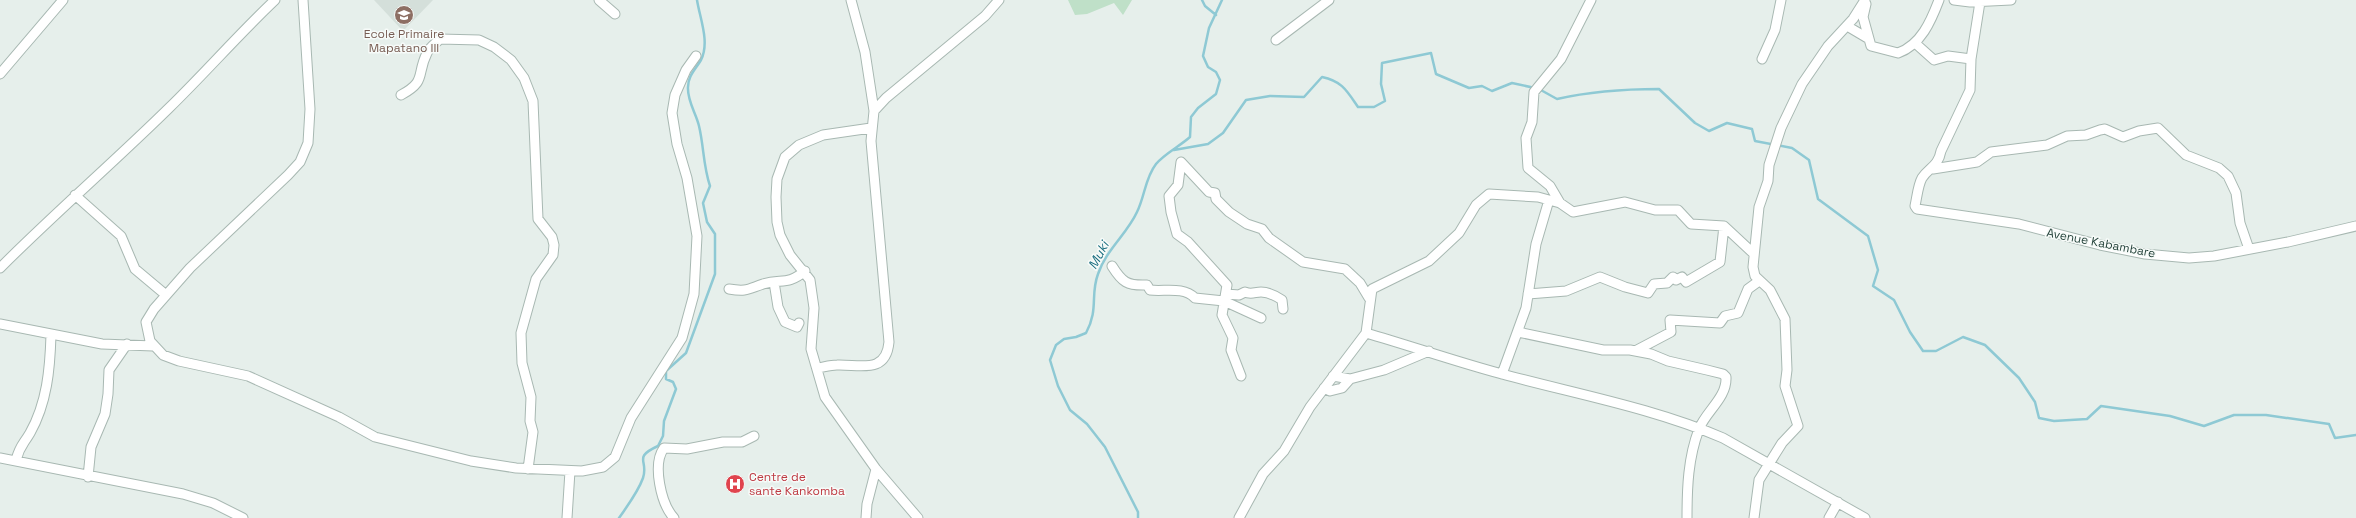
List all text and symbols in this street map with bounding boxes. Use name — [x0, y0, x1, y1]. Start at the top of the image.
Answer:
school or university icon: Ecole Primaire Mapatano III — [393, 4, 415, 26]
place label: Ecole Primaire Mapatano III — [364, 26, 444, 56]
street label: Avenue Kabambare — [2045, 225, 2157, 261]
water label: Muki — [1084, 237, 1114, 272]
place label: Centre de sante Kankomba — [749, 469, 845, 499]
hospital icon: Centre de sante Kankomba — [724, 473, 746, 495]

